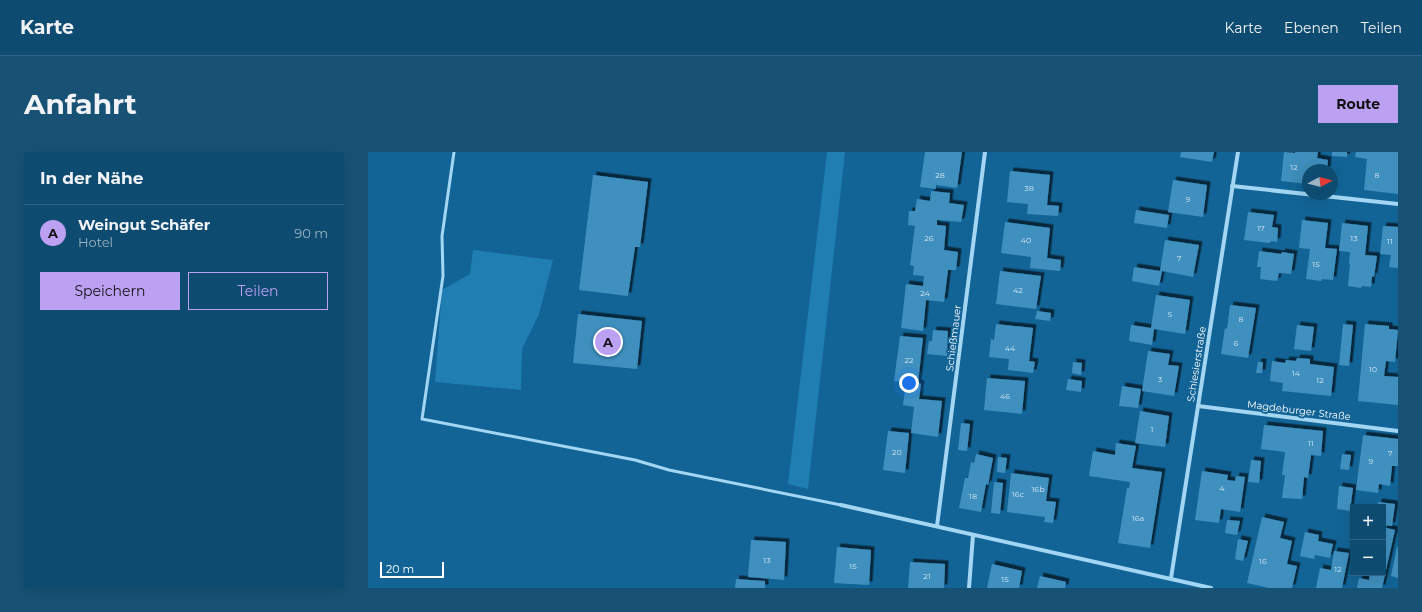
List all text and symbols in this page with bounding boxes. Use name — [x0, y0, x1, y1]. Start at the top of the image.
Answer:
text: Karte — [20, 16, 74, 39]
text: Karte — [1224, 19, 1262, 37]
text: Ebenen — [1284, 19, 1339, 37]
text: Teilen — [1361, 19, 1402, 37]
button: Route — [1318, 85, 1398, 123]
text: Anfahrt — [24, 87, 137, 121]
house number: 12 — [1290, 162, 1298, 172]
north arrow — [1302, 164, 1338, 200]
text: In der Nähe — [40, 168, 144, 188]
house number: 28 — [935, 170, 945, 180]
house number: 8 — [1374, 170, 1380, 180]
house number: 38 — [1024, 183, 1034, 193]
house number: 9 — [1186, 194, 1191, 204]
text: Weingut Schäfer — [78, 215, 210, 234]
house number: 17 — [1257, 223, 1265, 233]
text: A — [48, 225, 58, 241]
text: 90 m — [294, 225, 328, 241]
house number: 26 — [924, 233, 934, 243]
house number: 13 — [1350, 233, 1358, 243]
text: Hotel — [78, 234, 113, 250]
house number: 40 — [1021, 235, 1031, 245]
house number: 11 — [1387, 236, 1393, 246]
house number: 7 — [1177, 253, 1182, 263]
house number: 15 — [1312, 259, 1320, 269]
button: Speichern — [40, 272, 180, 310]
button: Teilen — [188, 272, 328, 310]
house number: 42 — [1013, 285, 1023, 295]
house number: 24 — [920, 288, 931, 298]
street label: Schießmauer — [943, 304, 964, 372]
house number: 5 — [1168, 309, 1173, 319]
house number: 8 — [1238, 314, 1244, 324]
street label: Schlesierstraße — [1184, 326, 1209, 403]
pin: A — [595, 327, 621, 357]
house number: 6 — [1234, 338, 1239, 348]
house number: 44 — [1005, 343, 1016, 353]
house number: 22 — [904, 355, 914, 365]
house number: 10 — [1369, 364, 1377, 374]
house number: 14 — [1292, 368, 1301, 378]
your location — [899, 373, 919, 393]
house number: 3 — [1158, 374, 1163, 384]
house number: 12 — [1316, 375, 1324, 385]
house number: 46 — [1000, 391, 1010, 401]
street label: Magdeburger Straße — [1246, 398, 1352, 423]
house number: 1 — [1151, 424, 1153, 434]
house number: 11 — [1308, 438, 1314, 448]
house number: 20 — [892, 447, 902, 457]
house number: 7 — [1388, 448, 1393, 458]
house number: 9 — [1369, 456, 1374, 466]
house number: 4 — [1219, 483, 1225, 493]
house number: 16b — [1031, 484, 1045, 494]
house number: 16c — [1012, 489, 1025, 499]
house number: 18 — [969, 491, 977, 501]
map controls — [1350, 504, 1386, 576]
button: + — [1350, 504, 1386, 540]
house number: 16a — [1132, 513, 1144, 523]
button: − — [1350, 540, 1386, 576]
house number: 13 — [763, 555, 771, 565]
house number: 16 — [1259, 556, 1267, 566]
scale bar — [380, 560, 444, 579]
house number: 15 — [849, 561, 857, 571]
text: 20 m — [386, 562, 414, 576]
house number: 12 — [1334, 564, 1342, 574]
house number: 21 — [923, 571, 931, 581]
house number: 15 — [1001, 574, 1009, 584]

